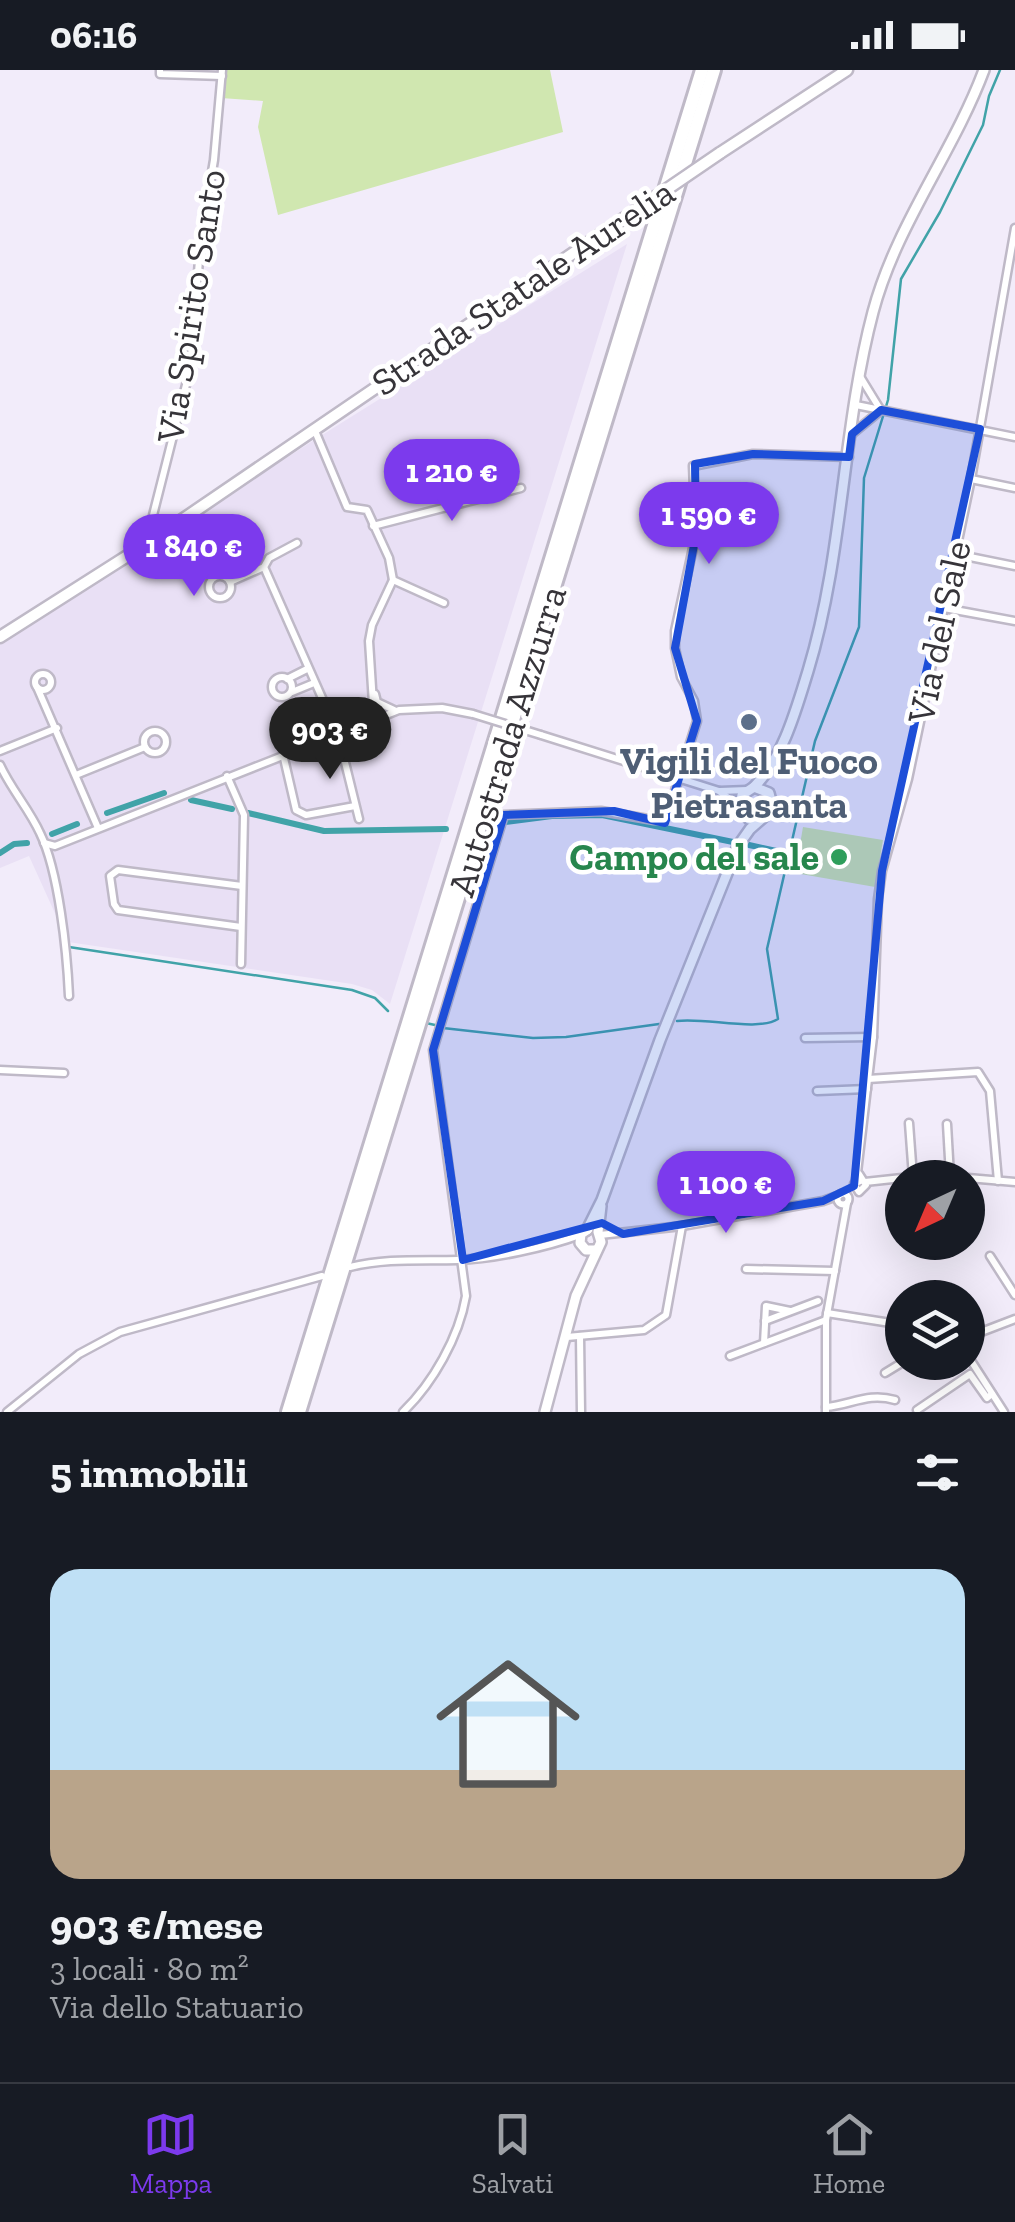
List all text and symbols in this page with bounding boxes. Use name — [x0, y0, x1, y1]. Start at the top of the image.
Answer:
text: 06:16 — [50, 12, 137, 58]
street label: Via Spirito Santo — [147, 166, 235, 447]
street label: Strada Statale Aurelia — [363, 169, 683, 405]
pin: 1 210 € — [360, 439, 544, 524]
text: 1 210 € — [406, 452, 498, 490]
pin: 1 590 € — [617, 482, 801, 567]
text: 1 590 € — [661, 495, 757, 533]
pin: 1 840 € — [102, 514, 286, 599]
text: 1 840 € — [145, 527, 243, 565]
street label: Via del Sale — [897, 536, 981, 728]
street label: Autostrada Azzurra — [438, 580, 576, 902]
pin: 903 € — [260, 697, 400, 782]
text: 903 € — [291, 710, 369, 748]
marker: Vigili del Fuoco Pietrasanta — [738, 711, 760, 733]
place label: Vigili del Fuoco Pietrasanta — [620, 738, 878, 828]
place label: Campo del sale — [570, 834, 819, 880]
marker: Campo del sale — [828, 846, 850, 868]
pin: 1 100 € — [634, 1151, 818, 1236]
north arrow — [885, 1160, 985, 1260]
map controls — [885, 1160, 985, 1380]
text: 1 100 € — [679, 1164, 773, 1202]
button: layers — [885, 1280, 985, 1380]
icon: filters — [910, 1445, 965, 1500]
text: 5 immobili — [50, 1447, 248, 1498]
icon: home — [418, 1634, 598, 1814]
text: 903 €/mese — [50, 1899, 263, 1950]
text: 3 locali · 80 m² — [50, 1950, 249, 1988]
text: Via dello Statuario — [50, 1988, 304, 2026]
tab: Mappa — [130, 2107, 212, 2200]
tab: Salvati — [472, 2107, 553, 2200]
tab: Home — [813, 2107, 885, 2200]

